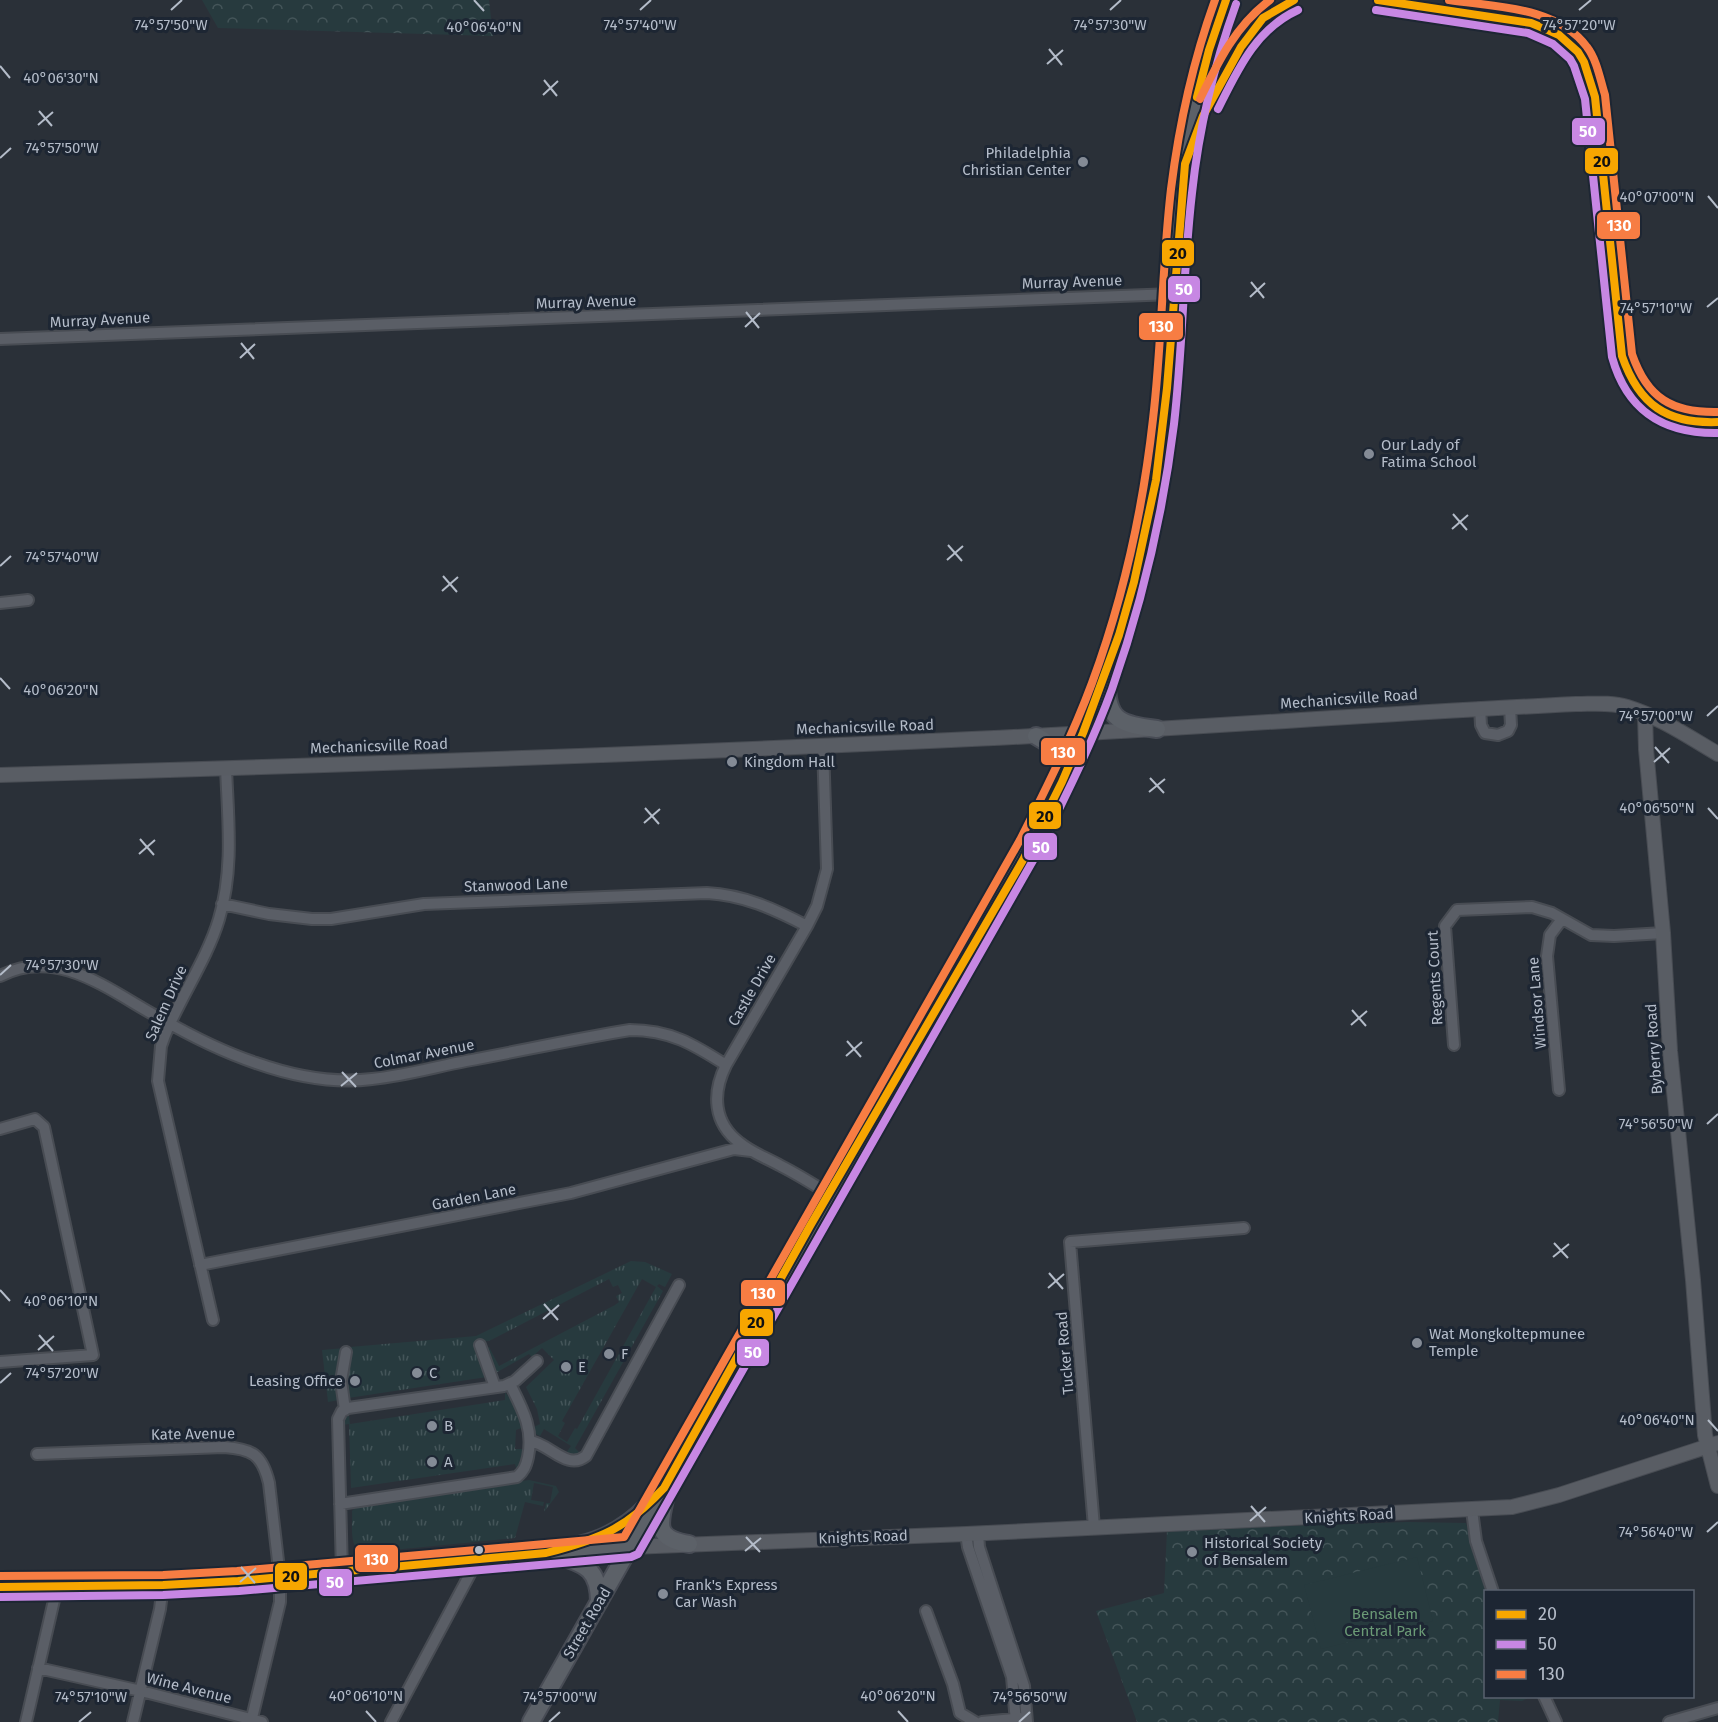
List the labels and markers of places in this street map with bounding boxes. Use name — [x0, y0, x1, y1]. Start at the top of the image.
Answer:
place label: Philadelphia Christian Center — [962, 144, 1071, 179]
marker: Philadelphia Christian Center — [1076, 155, 1090, 169]
place label: Our Lady of Fatima School — [1381, 436, 1477, 471]
marker: Our Lady of Fatima School — [1362, 447, 1376, 461]
place label: Kingdom Hall — [744, 753, 836, 771]
marker: Kingdom Hall — [725, 755, 739, 769]
place label: Wat Mongkoltepmunee Temple — [1429, 1325, 1585, 1360]
marker: Wat Mongkoltepmunee Temple — [1410, 1336, 1424, 1350]
place label: F — [621, 1345, 628, 1363]
marker: F — [602, 1347, 616, 1361]
place label: E — [578, 1358, 586, 1376]
marker: E — [559, 1360, 573, 1374]
place label: C — [429, 1364, 438, 1382]
marker: C — [410, 1366, 424, 1380]
place label: Leasing Office — [249, 1372, 343, 1390]
marker: Leasing Office — [348, 1374, 362, 1388]
place label: B — [444, 1417, 453, 1435]
marker: B — [425, 1419, 439, 1433]
place label: A — [444, 1453, 453, 1471]
marker: A — [425, 1455, 439, 1469]
place label: Historical Society of Bensalem — [1204, 1534, 1323, 1569]
unlabelled marker — [473, 1544, 485, 1556]
marker: Historical Society of Bensalem — [1185, 1545, 1199, 1559]
place label: Frank's Express Car Wash — [675, 1576, 777, 1611]
marker: Frank's Express Car Wash — [656, 1587, 670, 1601]

